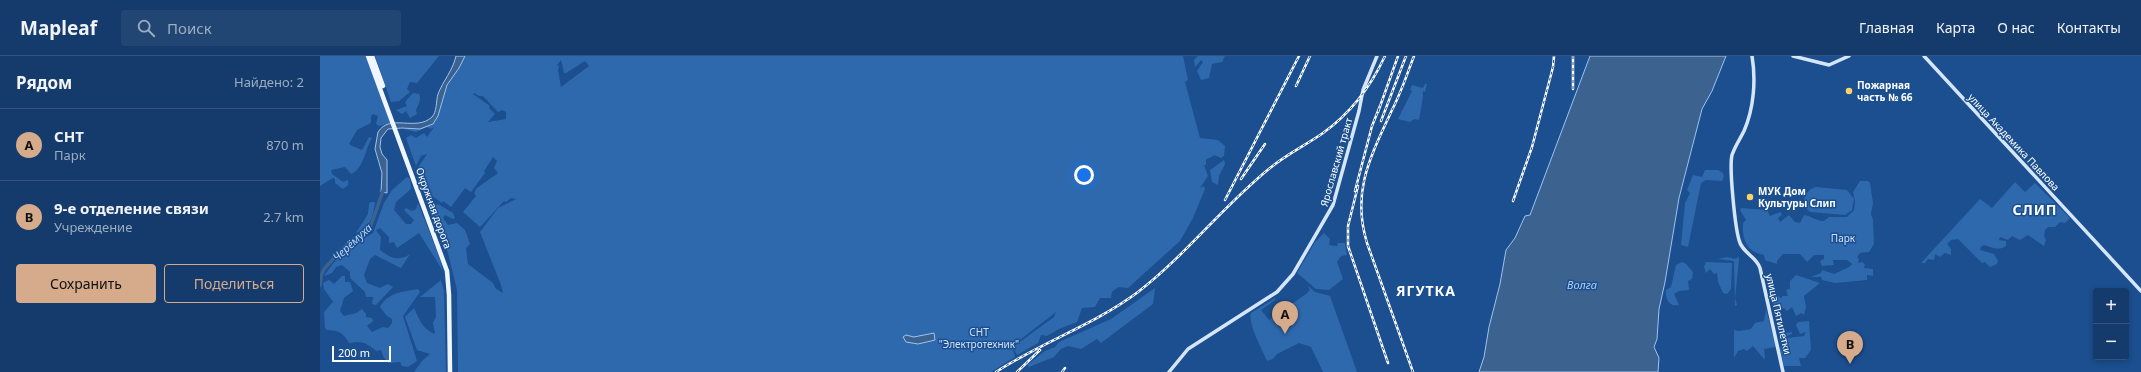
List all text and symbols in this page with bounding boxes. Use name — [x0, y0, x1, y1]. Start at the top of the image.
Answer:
search box — [121, 10, 401, 46]
text: Mapleaf — [20, 15, 97, 41]
icon: search — [135, 17, 157, 39]
text: Поиск — [167, 18, 212, 38]
text: Главная — [1859, 18, 1914, 37]
text: Карта — [1936, 18, 1975, 37]
text: О нас — [1997, 18, 2035, 37]
text: Контакты — [2057, 18, 2121, 37]
text: Рядом — [16, 71, 72, 94]
text: Найдено: 2 — [234, 73, 304, 91]
place label: Пожарная часть № 66 — [1857, 78, 1913, 104]
marker: Пожарная часть № 66 — [1844, 86, 1854, 96]
street label: улица Академика Павлова — [1965, 90, 2063, 194]
street label: Ярославский тракт — [1317, 116, 1355, 208]
text: СНТ — [54, 126, 84, 146]
text: A — [25, 136, 34, 154]
text: 870 m — [266, 136, 304, 154]
text: Парк — [54, 146, 86, 164]
street label: Окружная дорога — [413, 165, 455, 251]
your location — [1074, 165, 1094, 185]
place label: МУК Дом Культуры Слип — [1758, 184, 1836, 210]
marker: МУК Дом Культуры Слип — [1745, 192, 1755, 202]
text: 9-е отделение связи — [54, 198, 209, 218]
district label: СЛИП — [2012, 200, 2058, 219]
text: B — [25, 208, 33, 226]
text: 2.7 km — [263, 208, 304, 226]
text: Учреждение — [54, 218, 132, 236]
water label: Черёмуха — [329, 220, 375, 264]
park label: Парк — [1831, 231, 1856, 245]
button: Сохранить — [16, 264, 156, 303]
button: Поделиться — [164, 264, 304, 303]
street label: улица Пятилетки — [1763, 272, 1795, 356]
water label: Волга — [1567, 277, 1597, 292]
district label: ЯГУТКА — [1396, 281, 1456, 300]
map controls — [2093, 288, 2129, 360]
button: + — [2093, 288, 2129, 324]
pin: A — [1272, 301, 1298, 334]
button: − — [2093, 324, 2129, 360]
park label: СНТ "Электротехник" — [939, 325, 1019, 351]
pin: B — [1837, 331, 1863, 364]
scale bar — [332, 344, 391, 363]
text: 200 m — [338, 345, 370, 360]

